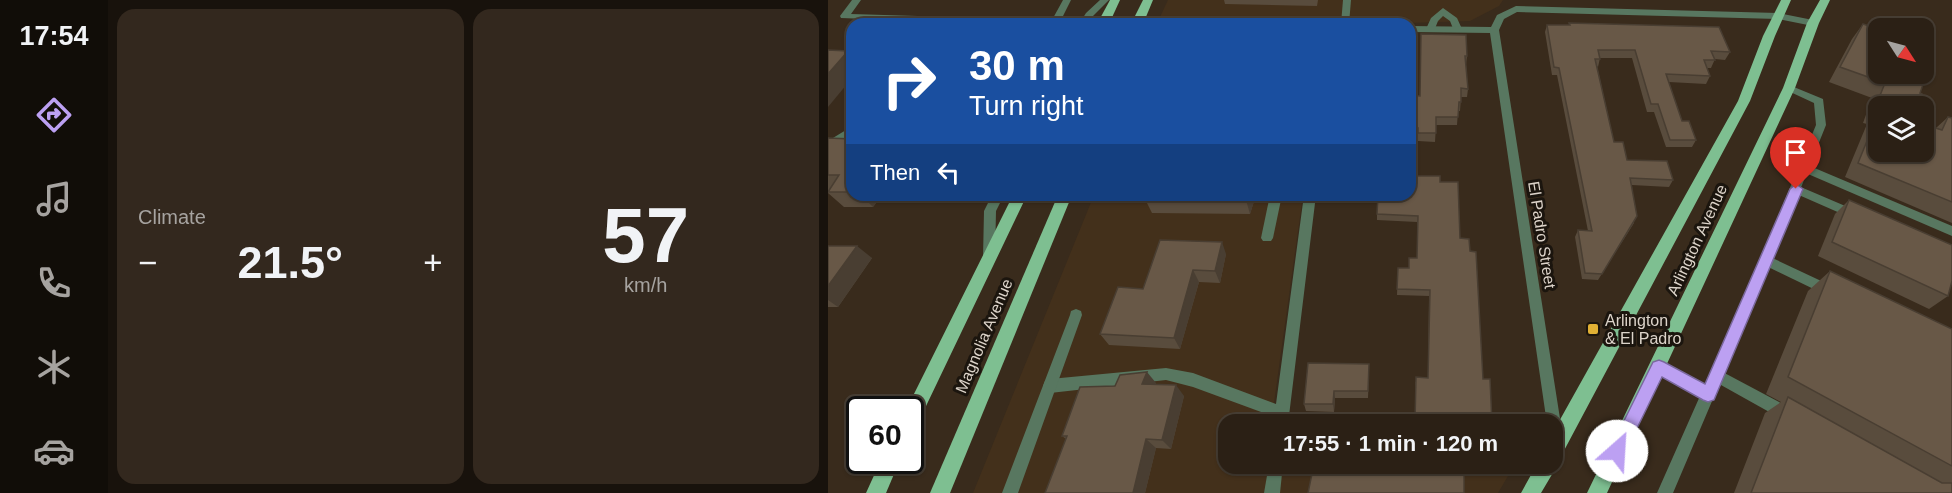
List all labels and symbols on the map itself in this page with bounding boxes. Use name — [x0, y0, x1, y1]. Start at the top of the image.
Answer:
north arrow — [1868, 18, 1934, 84]
pin — [1770, 127, 1821, 189]
street label: El Padro Street — [1525, 180, 1559, 290]
street label: Arlington Avenue — [1664, 182, 1730, 298]
street label: Magnolia Avenue — [952, 276, 1016, 396]
place label: Arlington & El Padro — [1605, 312, 1682, 347]
marker: Arlington & El Padro — [1586, 322, 1600, 336]
speed limit sign: 60 — [846, 396, 924, 474]
position arrow — [1585, 419, 1649, 483]

